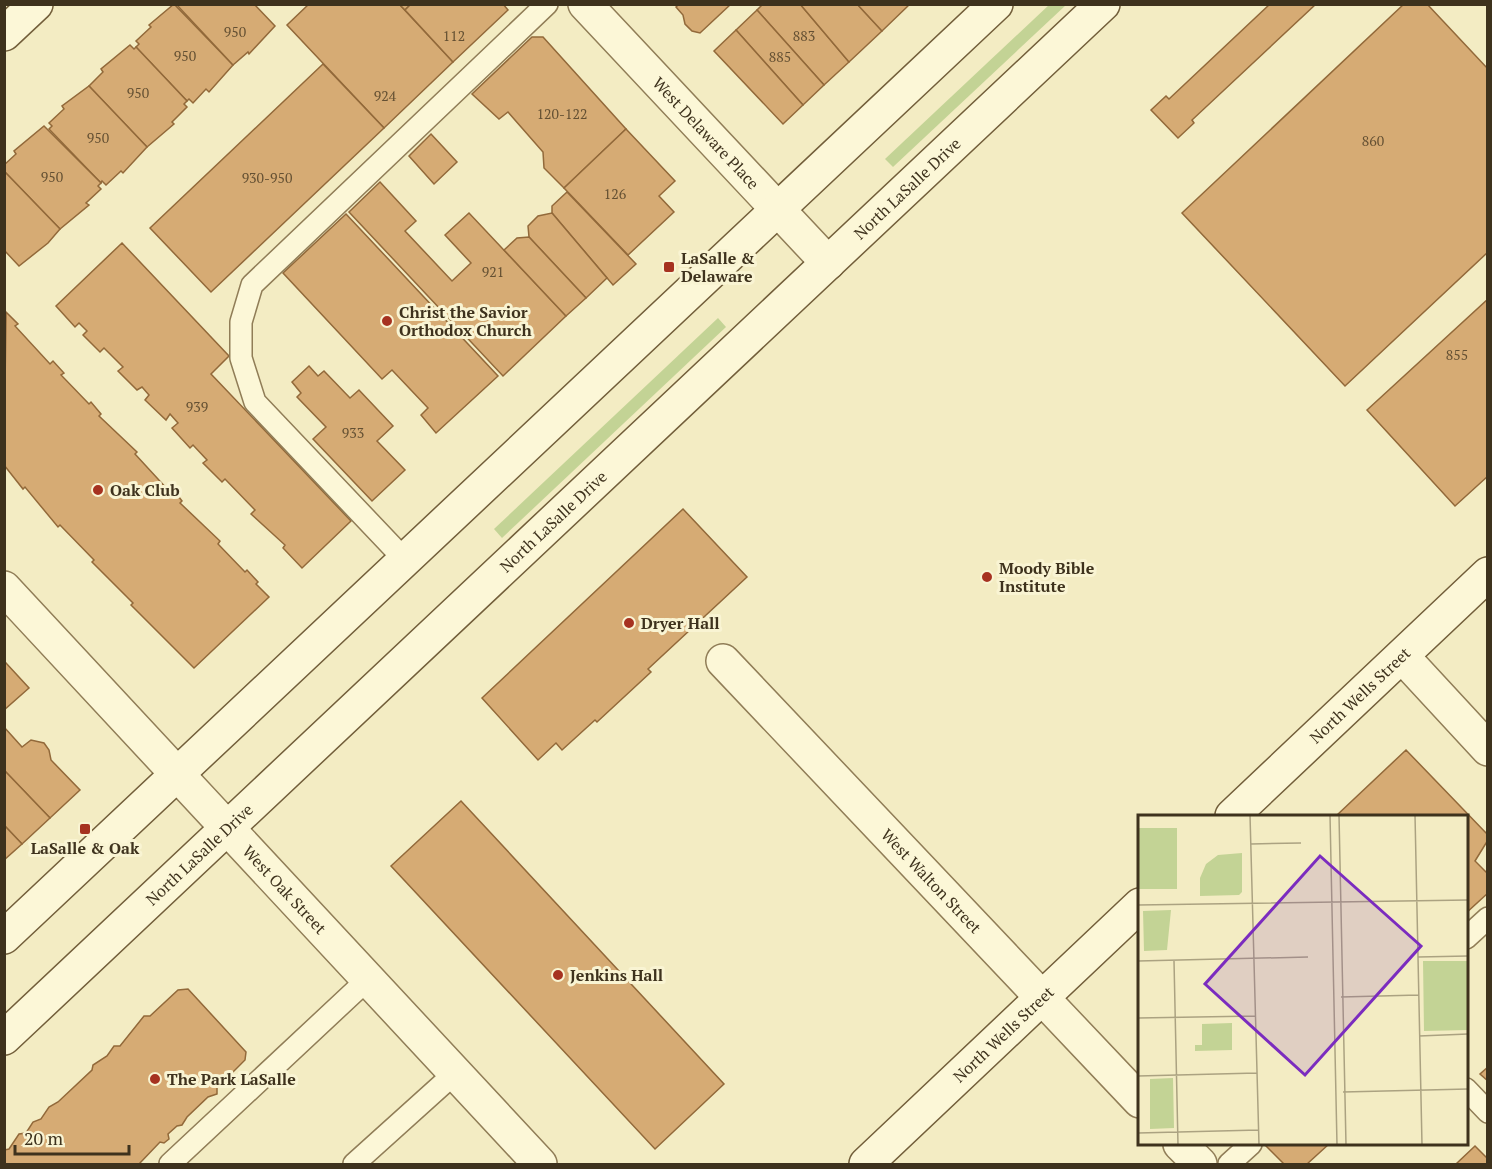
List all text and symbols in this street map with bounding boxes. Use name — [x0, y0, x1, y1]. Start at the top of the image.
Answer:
house number: 950 — [224, 22, 246, 41]
house number: 112 — [443, 26, 465, 45]
house number: 883 — [793, 26, 815, 45]
house number: 950 — [174, 46, 196, 65]
house number: 885 — [769, 47, 791, 66]
street label: West Delaware Place — [648, 72, 764, 194]
house number: 950 — [127, 83, 149, 102]
house number: 924 — [374, 86, 397, 105]
house number: 120-122 — [537, 104, 587, 123]
house number: 950 — [87, 128, 109, 147]
house number: 860 — [1362, 131, 1384, 150]
street label: North LaSalle Drive — [849, 133, 965, 244]
house number: 950 — [41, 167, 63, 186]
house number: 930-950 — [242, 168, 292, 187]
house number: 126 — [604, 184, 627, 203]
place label: LaSalle & Delaware — [681, 247, 755, 287]
marker: LaSalle & Delaware — [662, 260, 676, 274]
house number: 921 — [482, 262, 504, 281]
place label: Christ the Savior Orthodox Church — [399, 301, 532, 341]
marker: Christ the Savior Orthodox Church — [380, 314, 394, 328]
house number: 855 — [1446, 345, 1468, 364]
house number: 939 — [186, 397, 208, 416]
house number: 933 — [342, 423, 364, 442]
street label: North LaSalle Drive — [495, 466, 611, 577]
place label: Oak Club — [110, 479, 180, 501]
marker: Oak Club — [91, 483, 105, 497]
place label: Moody Bible Institute — [999, 557, 1095, 597]
marker: Moody Bible Institute — [980, 570, 994, 584]
place label: Dryer Hall — [641, 612, 720, 634]
marker: Dryer Hall — [622, 616, 636, 630]
street label: North Wells Street — [1305, 642, 1415, 748]
street label: North LaSalle Drive — [141, 799, 257, 910]
inset map — [1138, 815, 1468, 1145]
marker: LaSalle & Oak — [78, 822, 92, 836]
street label: West Walton Street — [876, 824, 986, 938]
place label: LaSalle & Oak — [31, 837, 140, 859]
street label: West Oak Street — [238, 841, 331, 939]
place label: Jenkins Hall — [570, 964, 663, 986]
marker: Jenkins Hall — [551, 968, 565, 982]
street label: North Wells Street — [948, 981, 1059, 1087]
place label: The Park LaSalle — [167, 1068, 296, 1090]
marker: The Park LaSalle — [148, 1072, 162, 1086]
scale bar — [15, 1118, 129, 1156]
text: 20 m — [24, 1126, 64, 1150]

